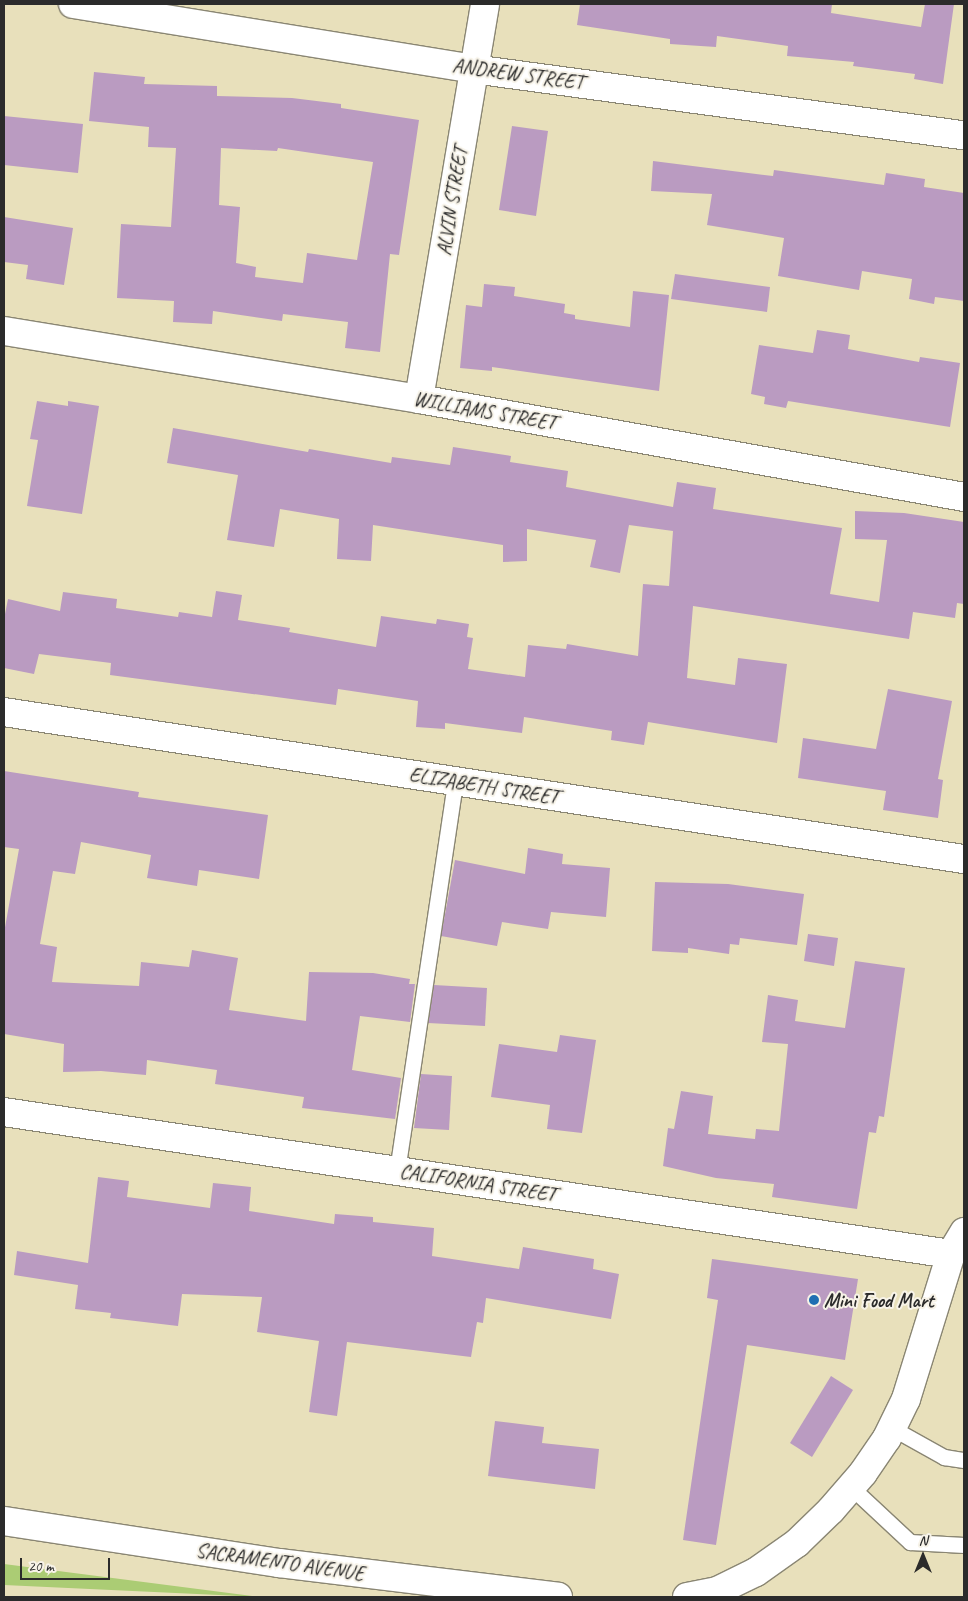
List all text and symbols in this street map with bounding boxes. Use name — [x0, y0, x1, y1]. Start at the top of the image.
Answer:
street label: ANDREW STREET — [451, 53, 585, 95]
street label: ALVIN STREET — [432, 145, 472, 257]
street label: WILLIAMS STREET — [412, 387, 558, 435]
street label: ELIZABETH STREET — [408, 762, 560, 810]
street label: CALIFORNIA STREET — [398, 1159, 558, 1207]
place label: Mini Food Mart — [824, 1288, 934, 1312]
marker: Mini Food Mart — [808, 1294, 820, 1306]
north arrow — [898, 1531, 948, 1581]
text: N — [919, 1532, 927, 1549]
street label: SACRAMENTO AVENUE — [195, 1538, 365, 1586]
scale bar — [22, 1548, 112, 1580]
text: 20 m — [28, 1557, 54, 1576]

